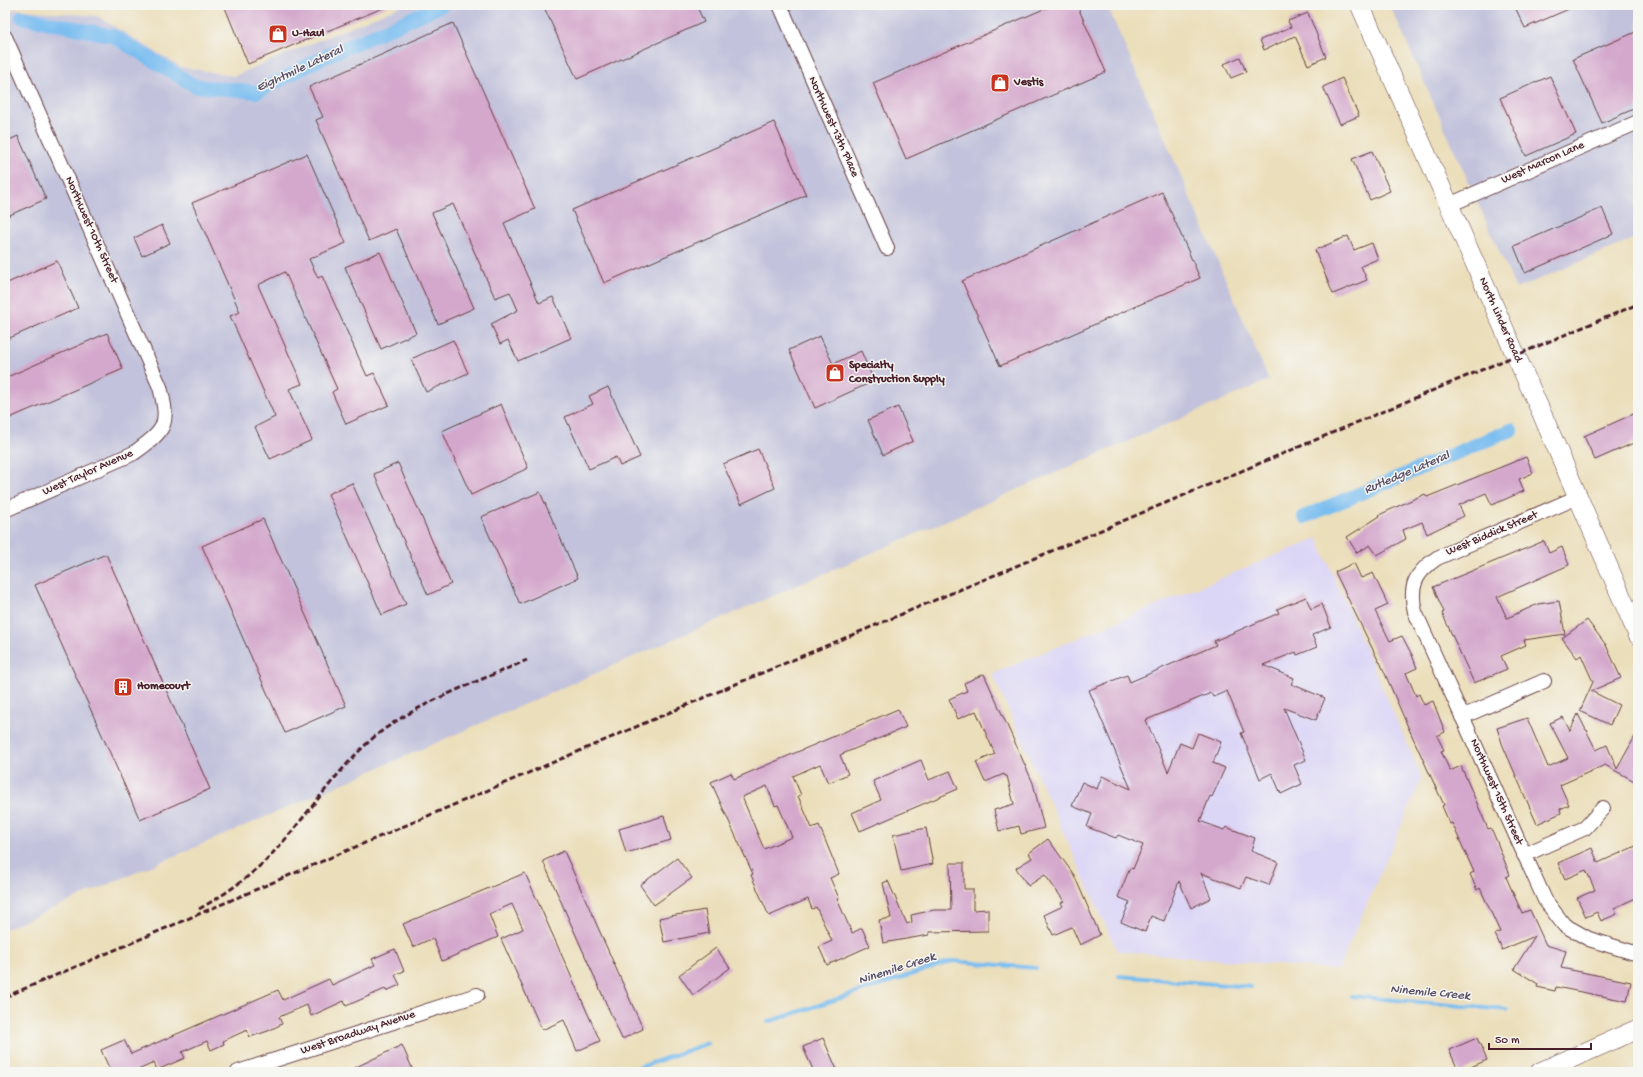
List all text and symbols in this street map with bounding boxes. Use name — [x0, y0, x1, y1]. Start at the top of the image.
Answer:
shop icon: U-Haul — [267, 23, 289, 45]
place label: U-Haul — [292, 27, 325, 41]
water label: Eightmile Lateral — [254, 42, 347, 96]
shop icon: Vestis — [989, 72, 1011, 94]
street label: Northwest 13th Place — [804, 74, 862, 180]
place label: Vestis — [1013, 76, 1044, 90]
street label: West Marcon Lane — [1499, 138, 1588, 188]
street label: Northwest 10th Street — [61, 175, 121, 286]
street label: North Linder Road — [1475, 275, 1525, 366]
place label: Specialty Construction Supply — [848, 359, 945, 387]
shop icon: Specialty Construction Supply — [824, 362, 846, 384]
street label: West Taylor Avenue — [40, 446, 136, 499]
water label: Rutledge Lateral — [1362, 448, 1453, 498]
street label: West Biddick Street — [1444, 508, 1541, 560]
building icon: Homecourt — [112, 676, 134, 698]
place label: Homecourt — [137, 680, 191, 694]
street label: Northwest 15th Street — [1466, 737, 1526, 848]
water label: Ninemile Creek — [857, 949, 938, 988]
water label: Ninemile Creek — [1390, 982, 1472, 1004]
street label: West Broadway Avenue — [299, 1008, 418, 1058]
scale bar — [1489, 1025, 1591, 1051]
text: 50 m — [1495, 1034, 1520, 1048]

